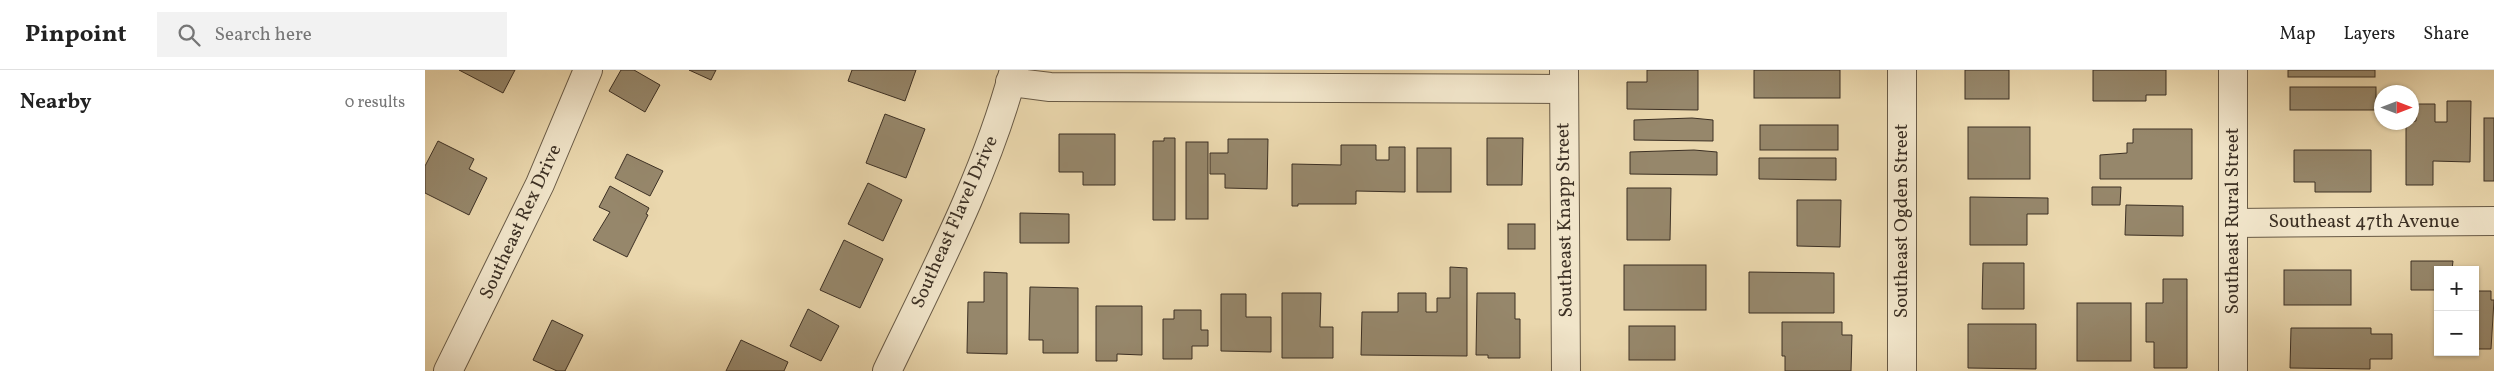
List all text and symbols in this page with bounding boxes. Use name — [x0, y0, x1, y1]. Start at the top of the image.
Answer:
search box — [157, 12, 507, 57]
text: Pinpoint — [25, 18, 127, 52]
icon: search — [175, 21, 203, 49]
text: Search here — [215, 22, 312, 48]
text: Map — [2279, 22, 2315, 47]
text: Layers — [2343, 22, 2395, 47]
text: Share — [2423, 22, 2469, 47]
north arrow — [2374, 85, 2419, 130]
text: Nearby — [20, 88, 91, 117]
text: 0 results — [345, 92, 405, 114]
street label: Southeast Knapp Street — [1550, 122, 1580, 318]
street label: Southeast Ogden Street — [1889, 123, 1915, 318]
street label: Southeast Rural Street — [2220, 127, 2246, 314]
street label: Southeast Flavel Drive — [905, 132, 1005, 312]
street label: Southeast Rex Drive — [474, 140, 568, 304]
street label: Southeast 47th Avenue — [2269, 209, 2459, 235]
map controls — [2434, 266, 2479, 356]
button: + — [2434, 266, 2479, 311]
button: − — [2434, 311, 2479, 356]

